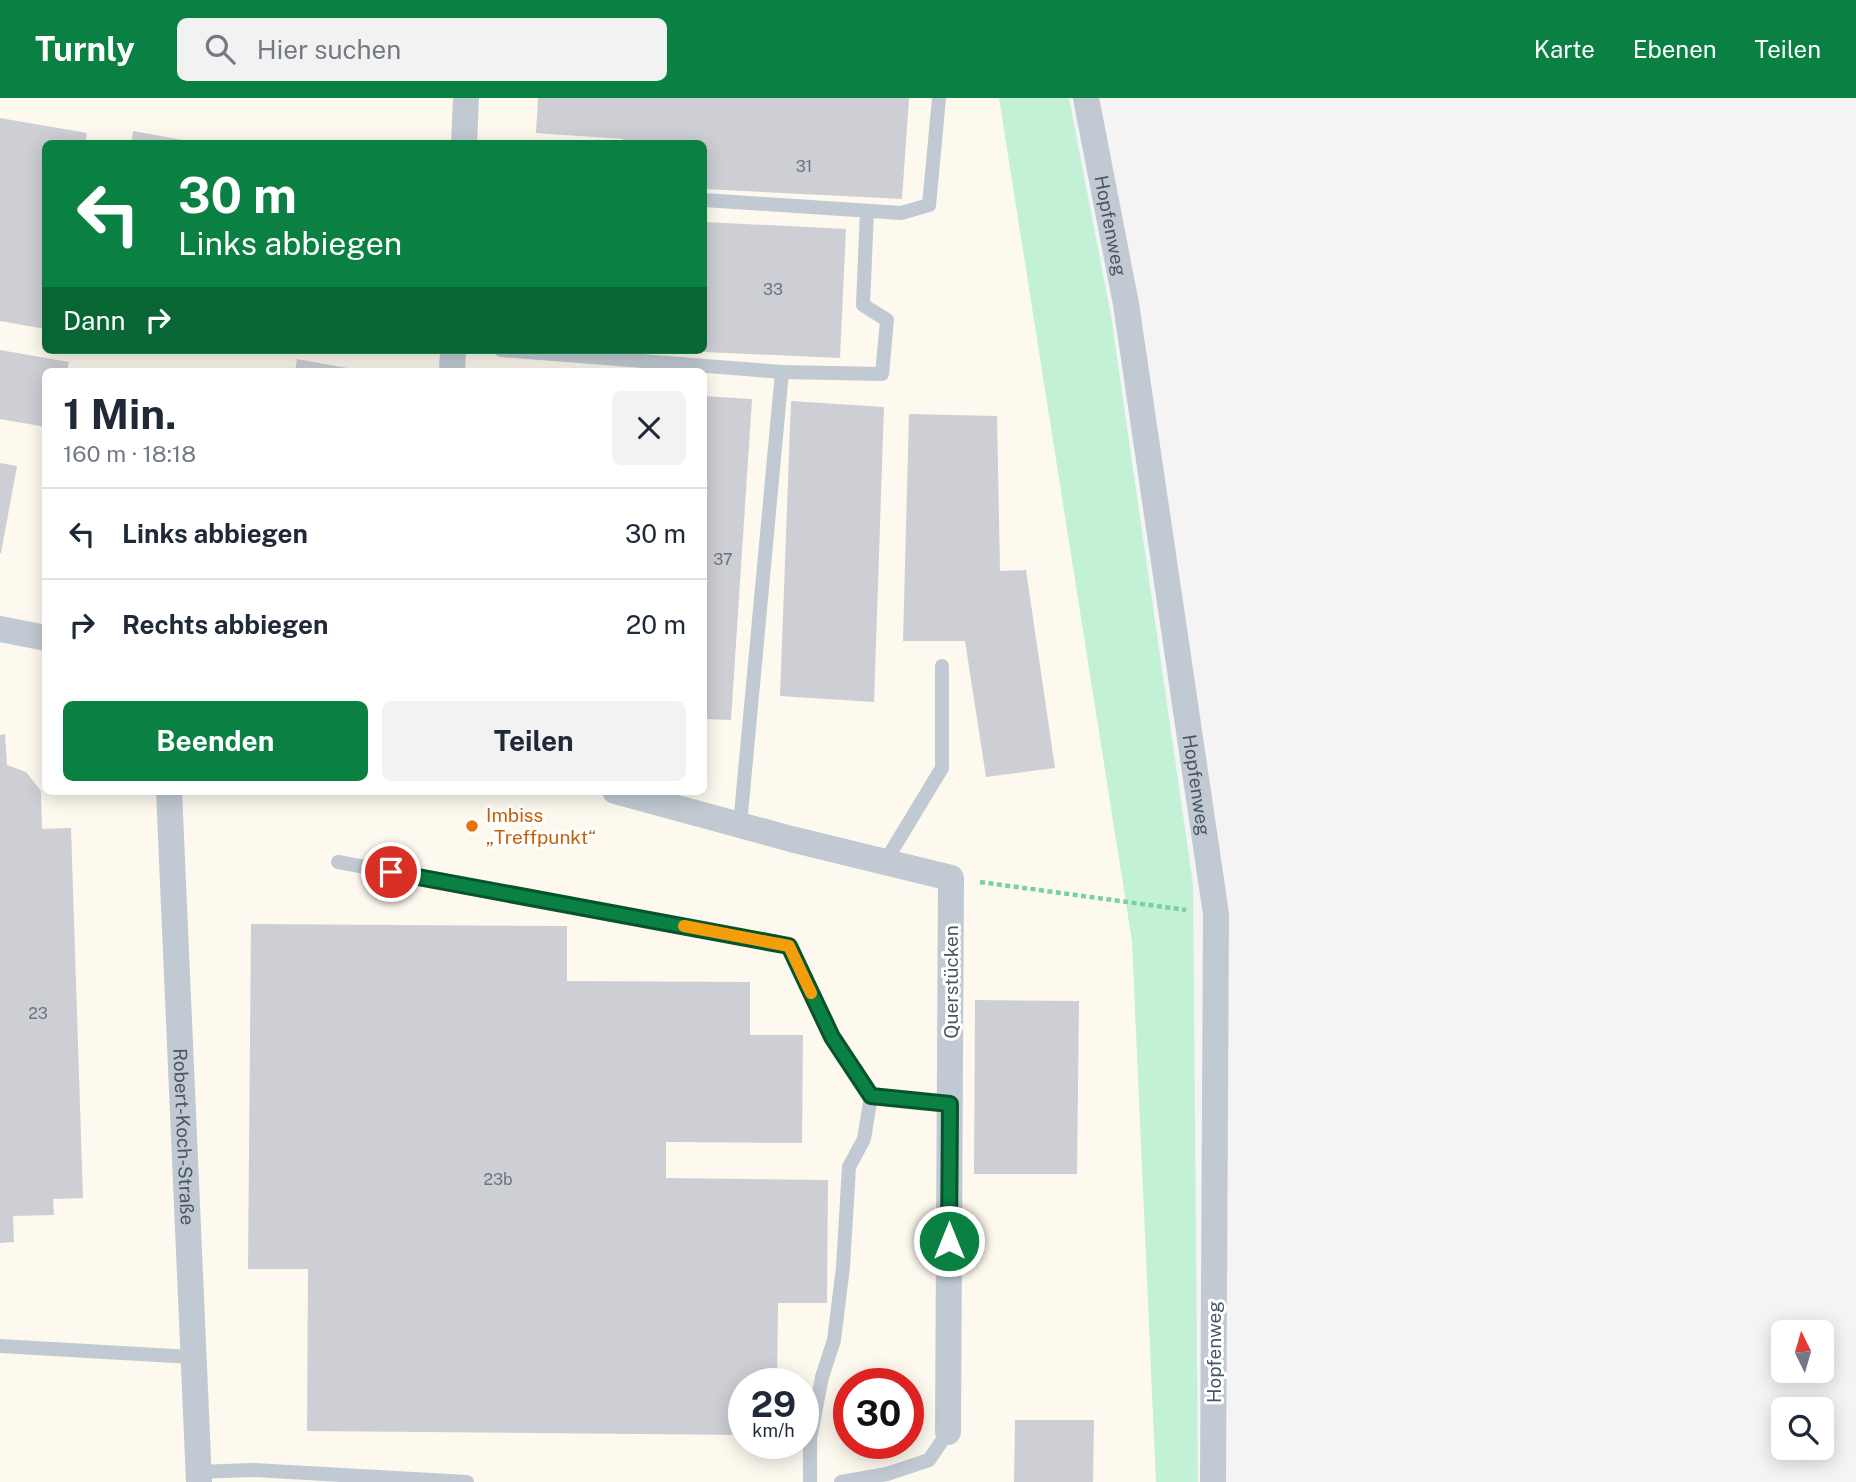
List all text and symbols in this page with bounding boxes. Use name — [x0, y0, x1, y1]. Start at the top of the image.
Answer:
search box — [177, 18, 667, 81]
text: Turnly — [35, 30, 135, 68]
icon: search — [201, 30, 239, 68]
text: Hier suchen — [257, 34, 401, 65]
text: Karte — [1534, 35, 1595, 63]
text: Ebenen — [1633, 35, 1717, 63]
text: Teilen — [1755, 35, 1821, 63]
house number: 31 — [796, 157, 812, 176]
text: 30 m — [178, 166, 297, 224]
icon: left — [63, 168, 154, 259]
street label: Hopfenweg — [1090, 173, 1131, 278]
text: Links abbiegen — [178, 225, 402, 262]
house number: 33 — [763, 280, 783, 299]
icon: right — [139, 301, 177, 339]
text: Dann — [63, 305, 125, 336]
text: 1 Min. — [63, 389, 177, 438]
button: close — [612, 391, 686, 465]
text: 160 m · 18:18 — [63, 440, 196, 467]
icon: left — [63, 515, 101, 553]
text: Links abbiegen — [122, 518, 308, 549]
text: 30 m — [625, 518, 686, 549]
house number: 37 — [713, 550, 733, 569]
icon: right — [63, 606, 101, 644]
text: Rechts abbiegen — [122, 609, 328, 640]
text: 20 m — [626, 609, 686, 640]
button: Beenden — [63, 701, 368, 781]
button: Teilen — [382, 701, 686, 781]
street label: Hopfenweg — [1179, 733, 1215, 837]
place label: Imbiss „Treffpunkt“ — [486, 804, 596, 848]
marker: Imbiss „Treffpunkt“ — [464, 818, 480, 834]
pin — [361, 842, 421, 902]
icon: arrive — [372, 853, 410, 891]
street label: Querstücken — [940, 925, 962, 1039]
house number: 23 — [28, 1004, 48, 1023]
street label: Robert-Koch-Straße — [169, 1048, 199, 1226]
house number: 23b — [483, 1170, 513, 1189]
position arrow — [912, 1204, 986, 1278]
street label: Hopfenweg — [1203, 1301, 1225, 1403]
north arrow — [1771, 1320, 1834, 1382]
map controls — [1771, 1320, 1834, 1460]
speed limit sign: 30 — [833, 1368, 924, 1459]
text: 29 — [751, 1384, 796, 1425]
button: search — [1771, 1397, 1834, 1460]
text: km/h — [752, 1420, 795, 1441]

